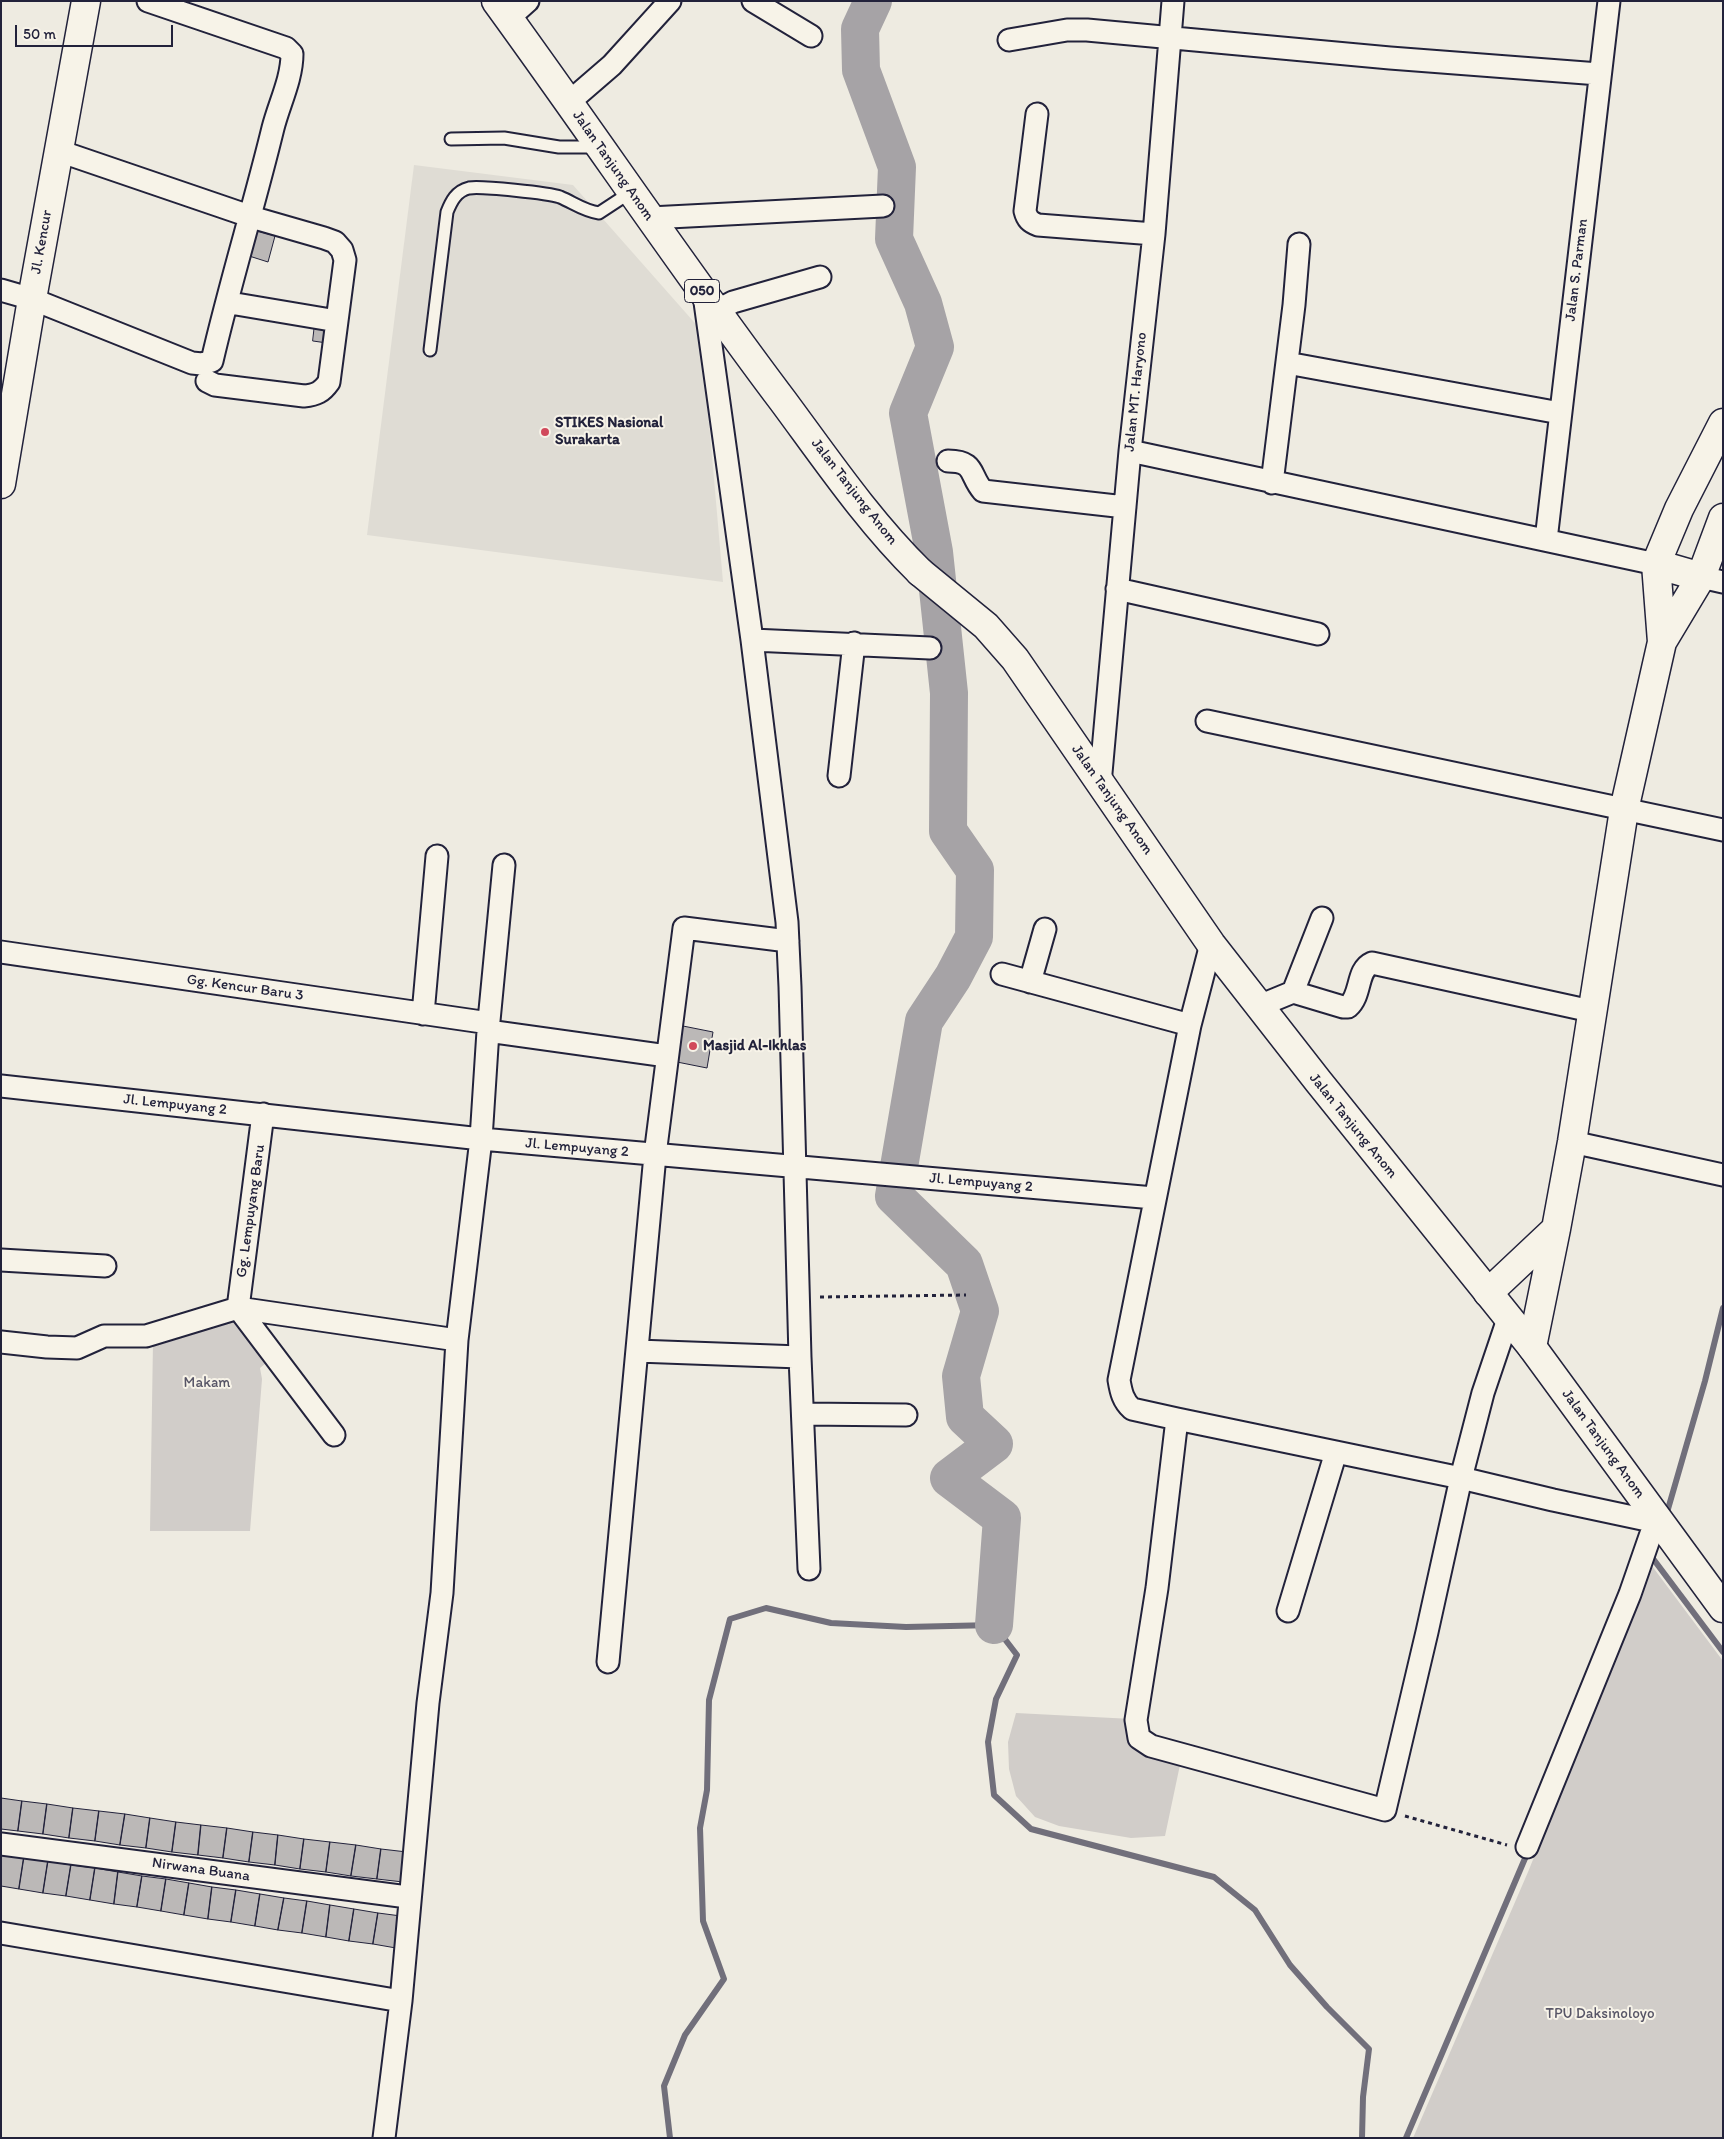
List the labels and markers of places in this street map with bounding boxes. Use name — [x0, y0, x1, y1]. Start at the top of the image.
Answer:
place label: STIKES Nasional Surakarta — [555, 414, 663, 449]
marker: STIKES Nasional Surakarta — [539, 426, 551, 438]
place label: Masjid Al-Ikhlas — [703, 1037, 806, 1055]
marker: Masjid Al-Ikhlas — [687, 1040, 699, 1052]

